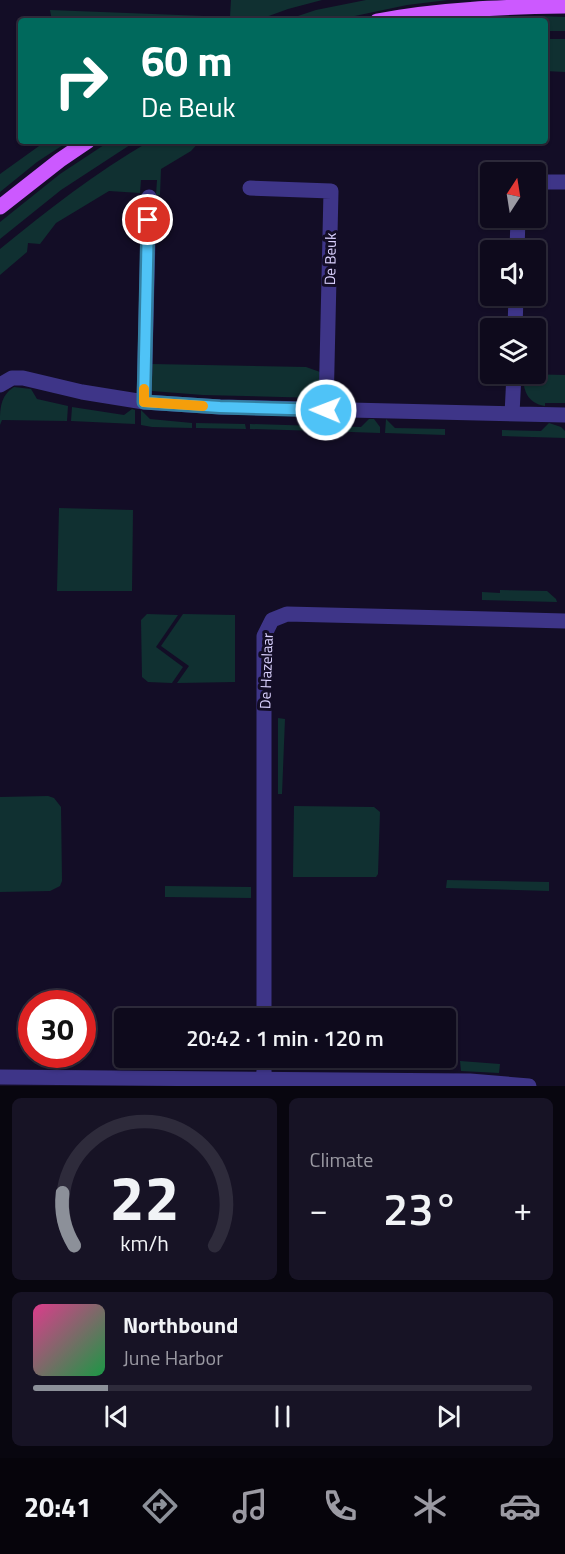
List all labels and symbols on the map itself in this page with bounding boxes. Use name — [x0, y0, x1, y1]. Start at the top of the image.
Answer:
north arrow — [480, 162, 546, 228]
pin — [122, 194, 173, 245]
street label: De Beuk — [318, 233, 342, 285]
position arrow — [294, 378, 358, 442]
street label: De Hazelaar — [253, 633, 279, 709]
speed limit sign: 30 — [18, 990, 96, 1068]

